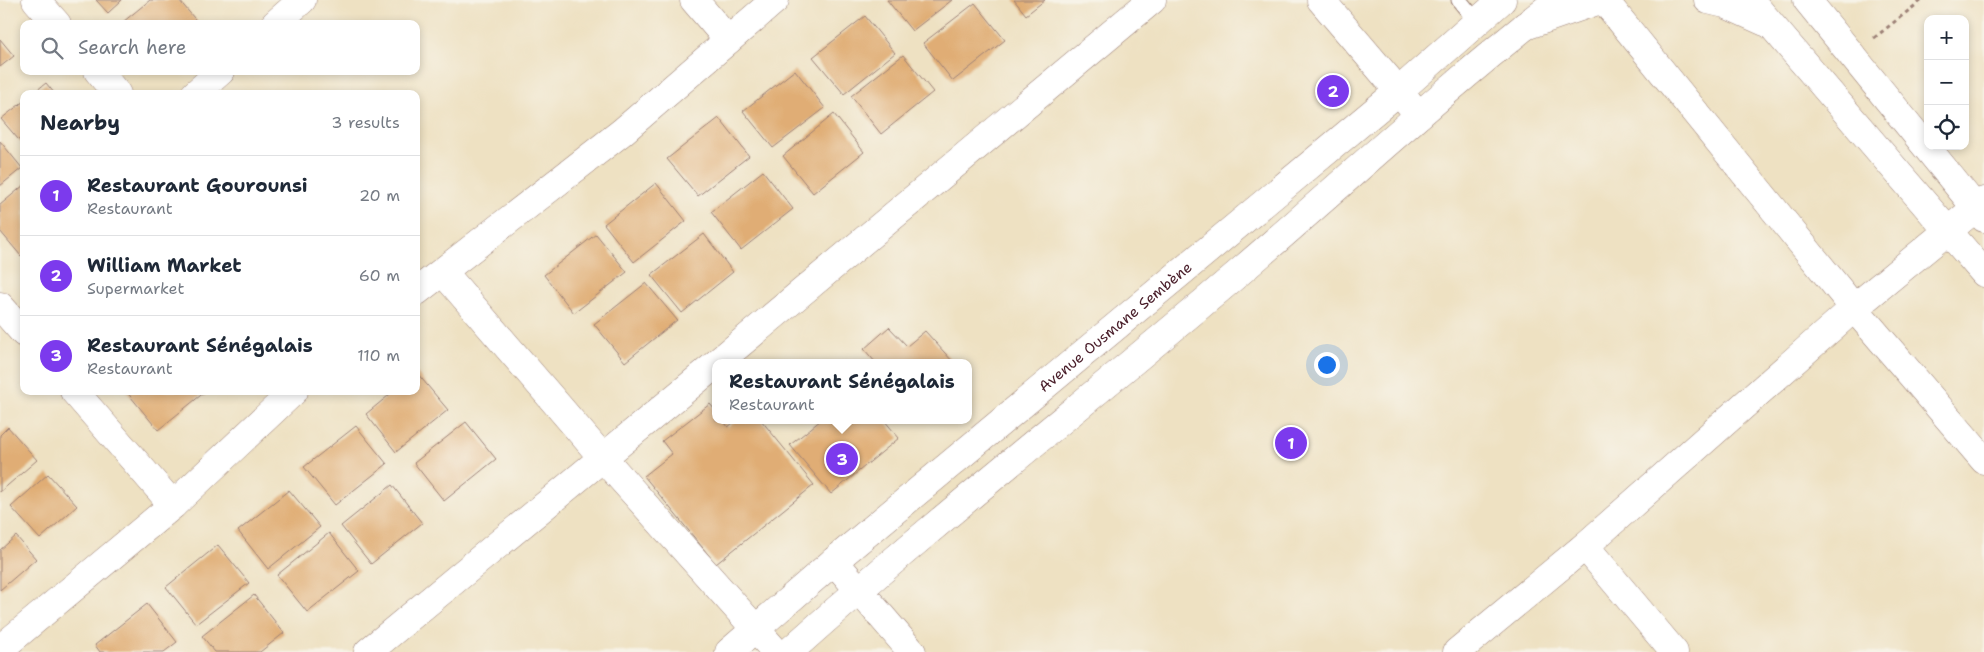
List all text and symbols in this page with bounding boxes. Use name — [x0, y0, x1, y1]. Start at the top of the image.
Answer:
map controls — [1924, 15, 1969, 150]
button: + — [1924, 15, 1969, 60]
search box — [20, 20, 420, 75]
icon: search — [38, 34, 66, 62]
text: Search here — [78, 35, 187, 60]
button: − — [1924, 60, 1969, 105]
pin: 2 — [1317, 72, 1349, 110]
button: locate — [1924, 105, 1969, 150]
text: Nearby — [40, 109, 120, 137]
text: 3 results — [331, 112, 400, 133]
text: Restaurant Gourounsi — [87, 173, 308, 198]
text: 1 — [52, 185, 60, 206]
text: 20 m — [359, 185, 400, 206]
text: Restaurant — [87, 198, 173, 219]
text: William Market — [87, 253, 242, 278]
street label: Avenue Ousmane Sembène — [1034, 257, 1196, 397]
text: 2 — [50, 265, 62, 286]
text: 60 m — [359, 265, 400, 286]
text: Supermarket — [87, 278, 184, 299]
text: Restaurant Sénégalais — [87, 333, 313, 358]
text: 3 — [50, 345, 62, 366]
text: 110 m — [357, 345, 400, 366]
your location — [1314, 352, 1340, 378]
text: Restaurant — [87, 358, 173, 379]
popup — [712, 359, 972, 424]
text: Restaurant Sénégalais — [729, 369, 955, 394]
text: Restaurant — [729, 394, 815, 415]
pin: 1 — [1275, 424, 1307, 462]
pin: 3 — [826, 440, 858, 478]

